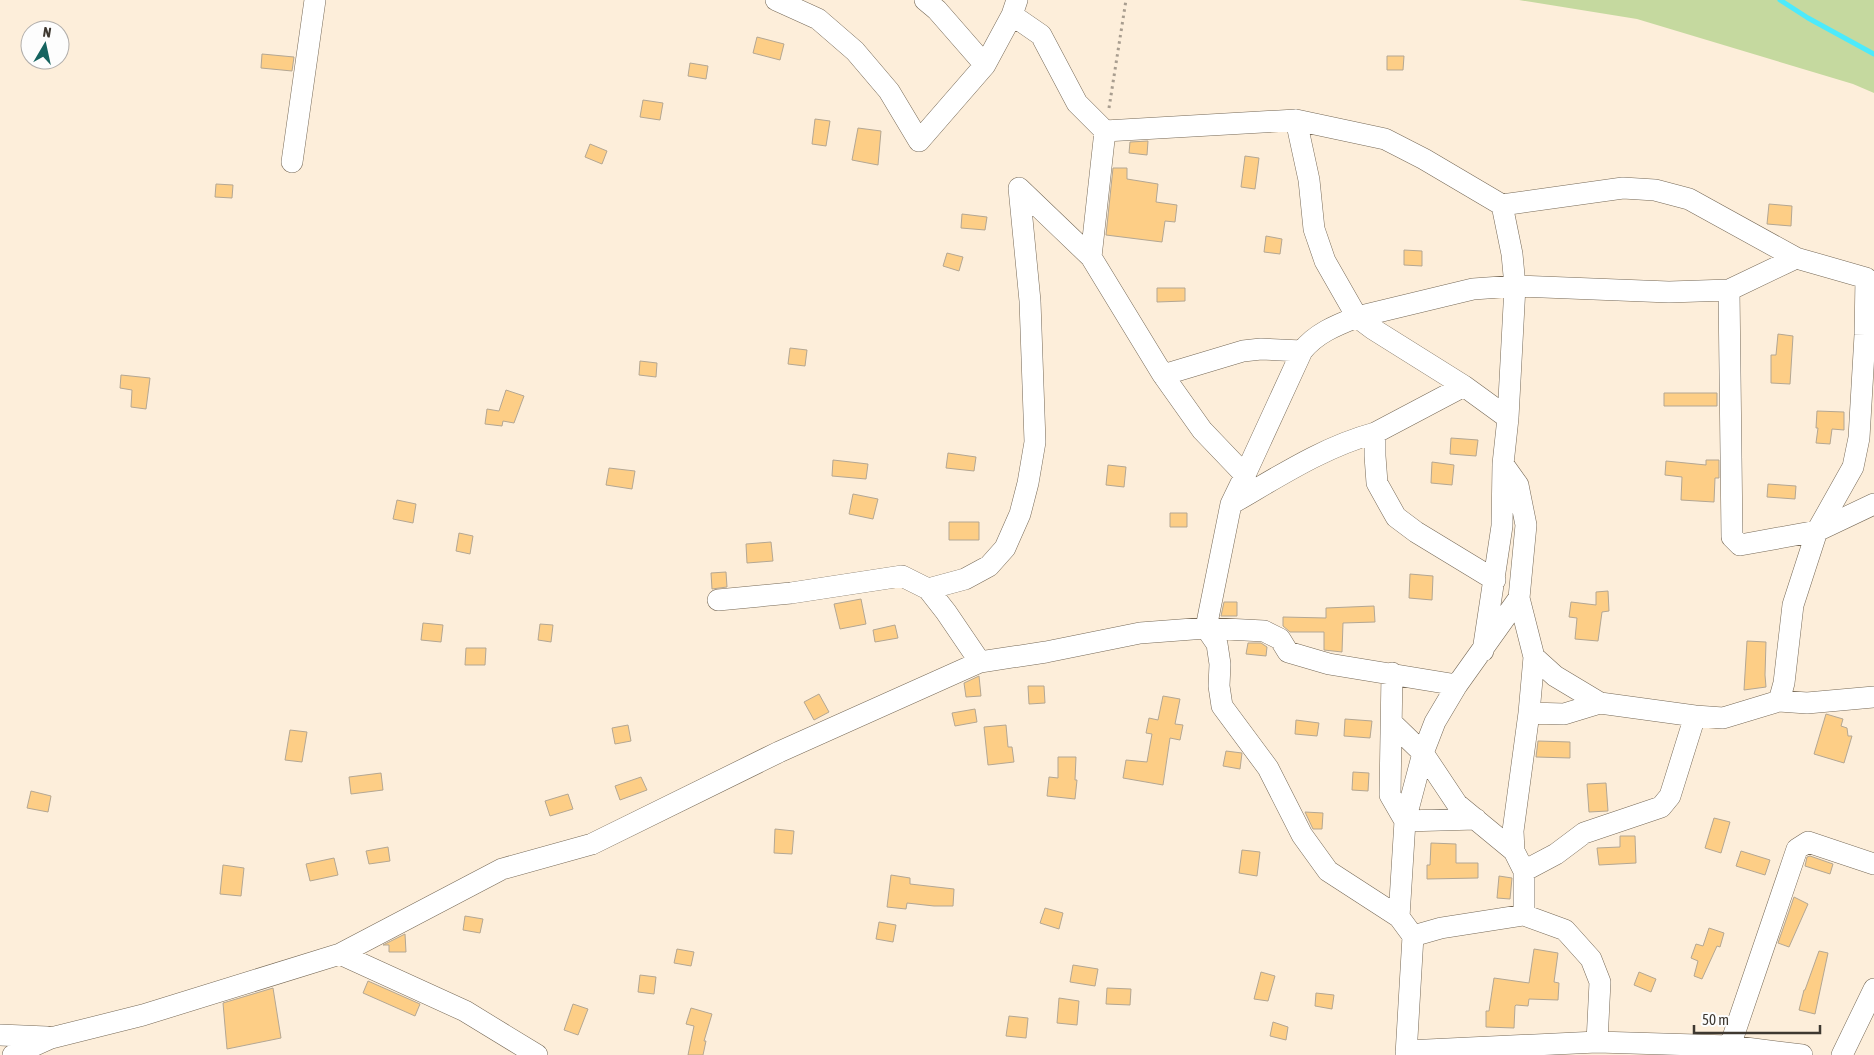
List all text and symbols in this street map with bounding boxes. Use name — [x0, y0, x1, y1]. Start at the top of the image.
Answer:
north arrow — [20, 20, 70, 70]
text: N — [42, 24, 52, 41]
scale bar — [1694, 1002, 1820, 1034]
text: 50 m — [1702, 1011, 1729, 1028]

